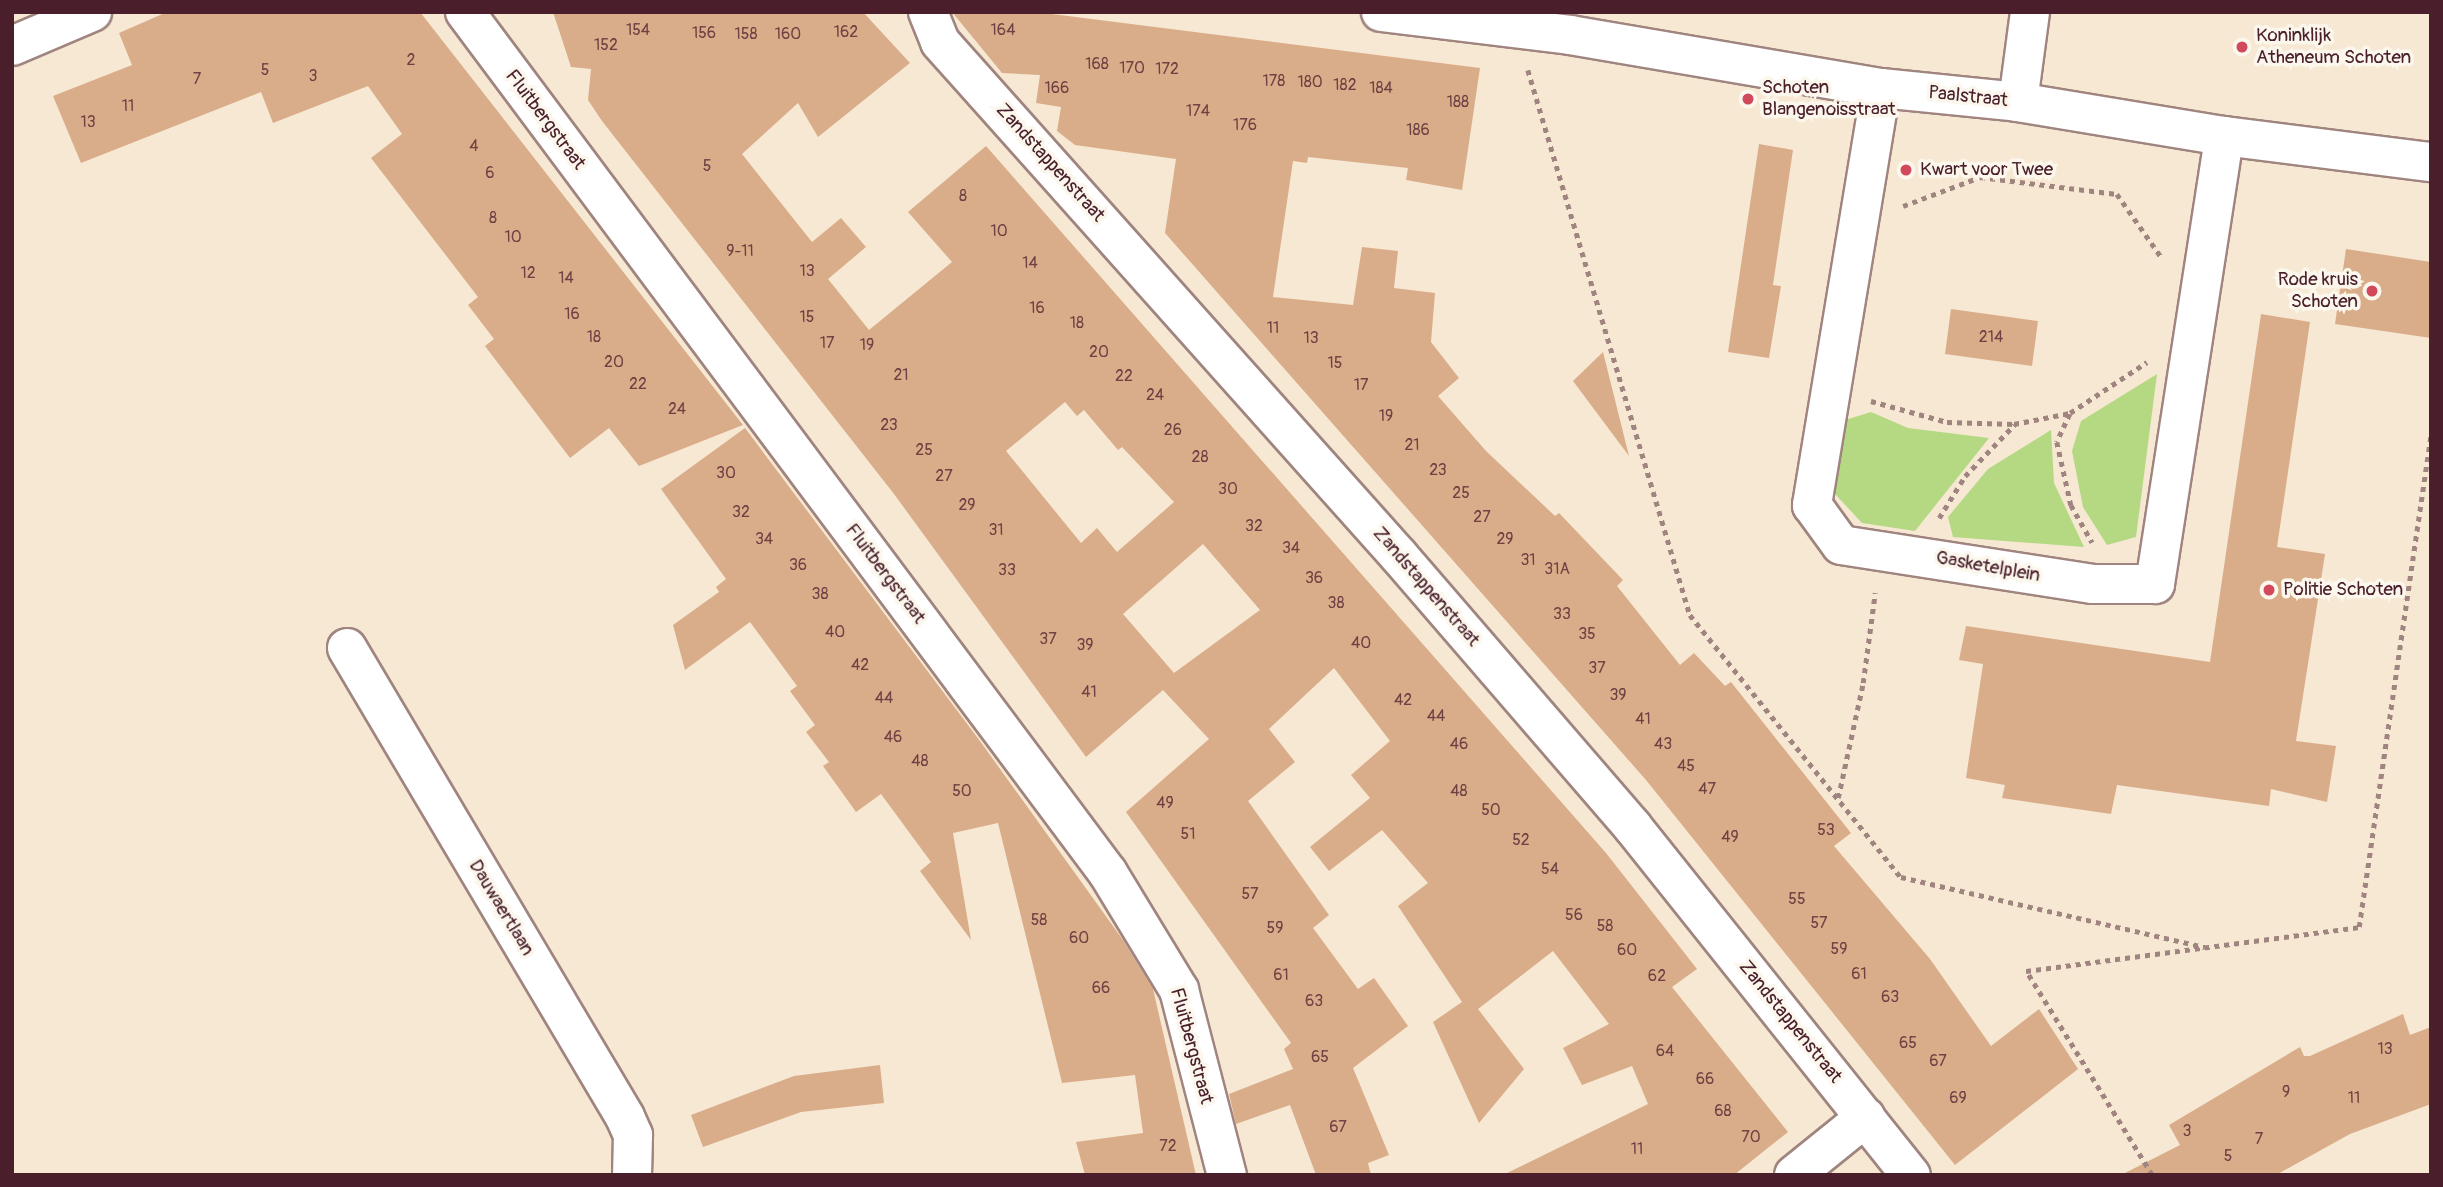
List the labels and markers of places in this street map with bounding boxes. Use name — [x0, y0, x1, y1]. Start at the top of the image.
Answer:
place label: Koninklijk Atheneum Schoten — [2256, 25, 2411, 69]
marker: Koninklijk Atheneum Schoten — [2234, 39, 2250, 55]
place label: Schoten Blangenoisstraat — [1762, 77, 1896, 121]
marker: Schoten Blangenoisstraat — [1740, 91, 1756, 107]
place label: Kwart voor Twee — [1920, 159, 2053, 181]
marker: Kwart voor Twee — [1898, 162, 1914, 178]
place label: Rode kruis Schoten — [2278, 269, 2358, 313]
marker: Rode kruis Schoten — [2364, 283, 2380, 299]
place label: Politie Schoten — [2283, 579, 2403, 601]
marker: Politie Schoten — [2261, 582, 2277, 598]

